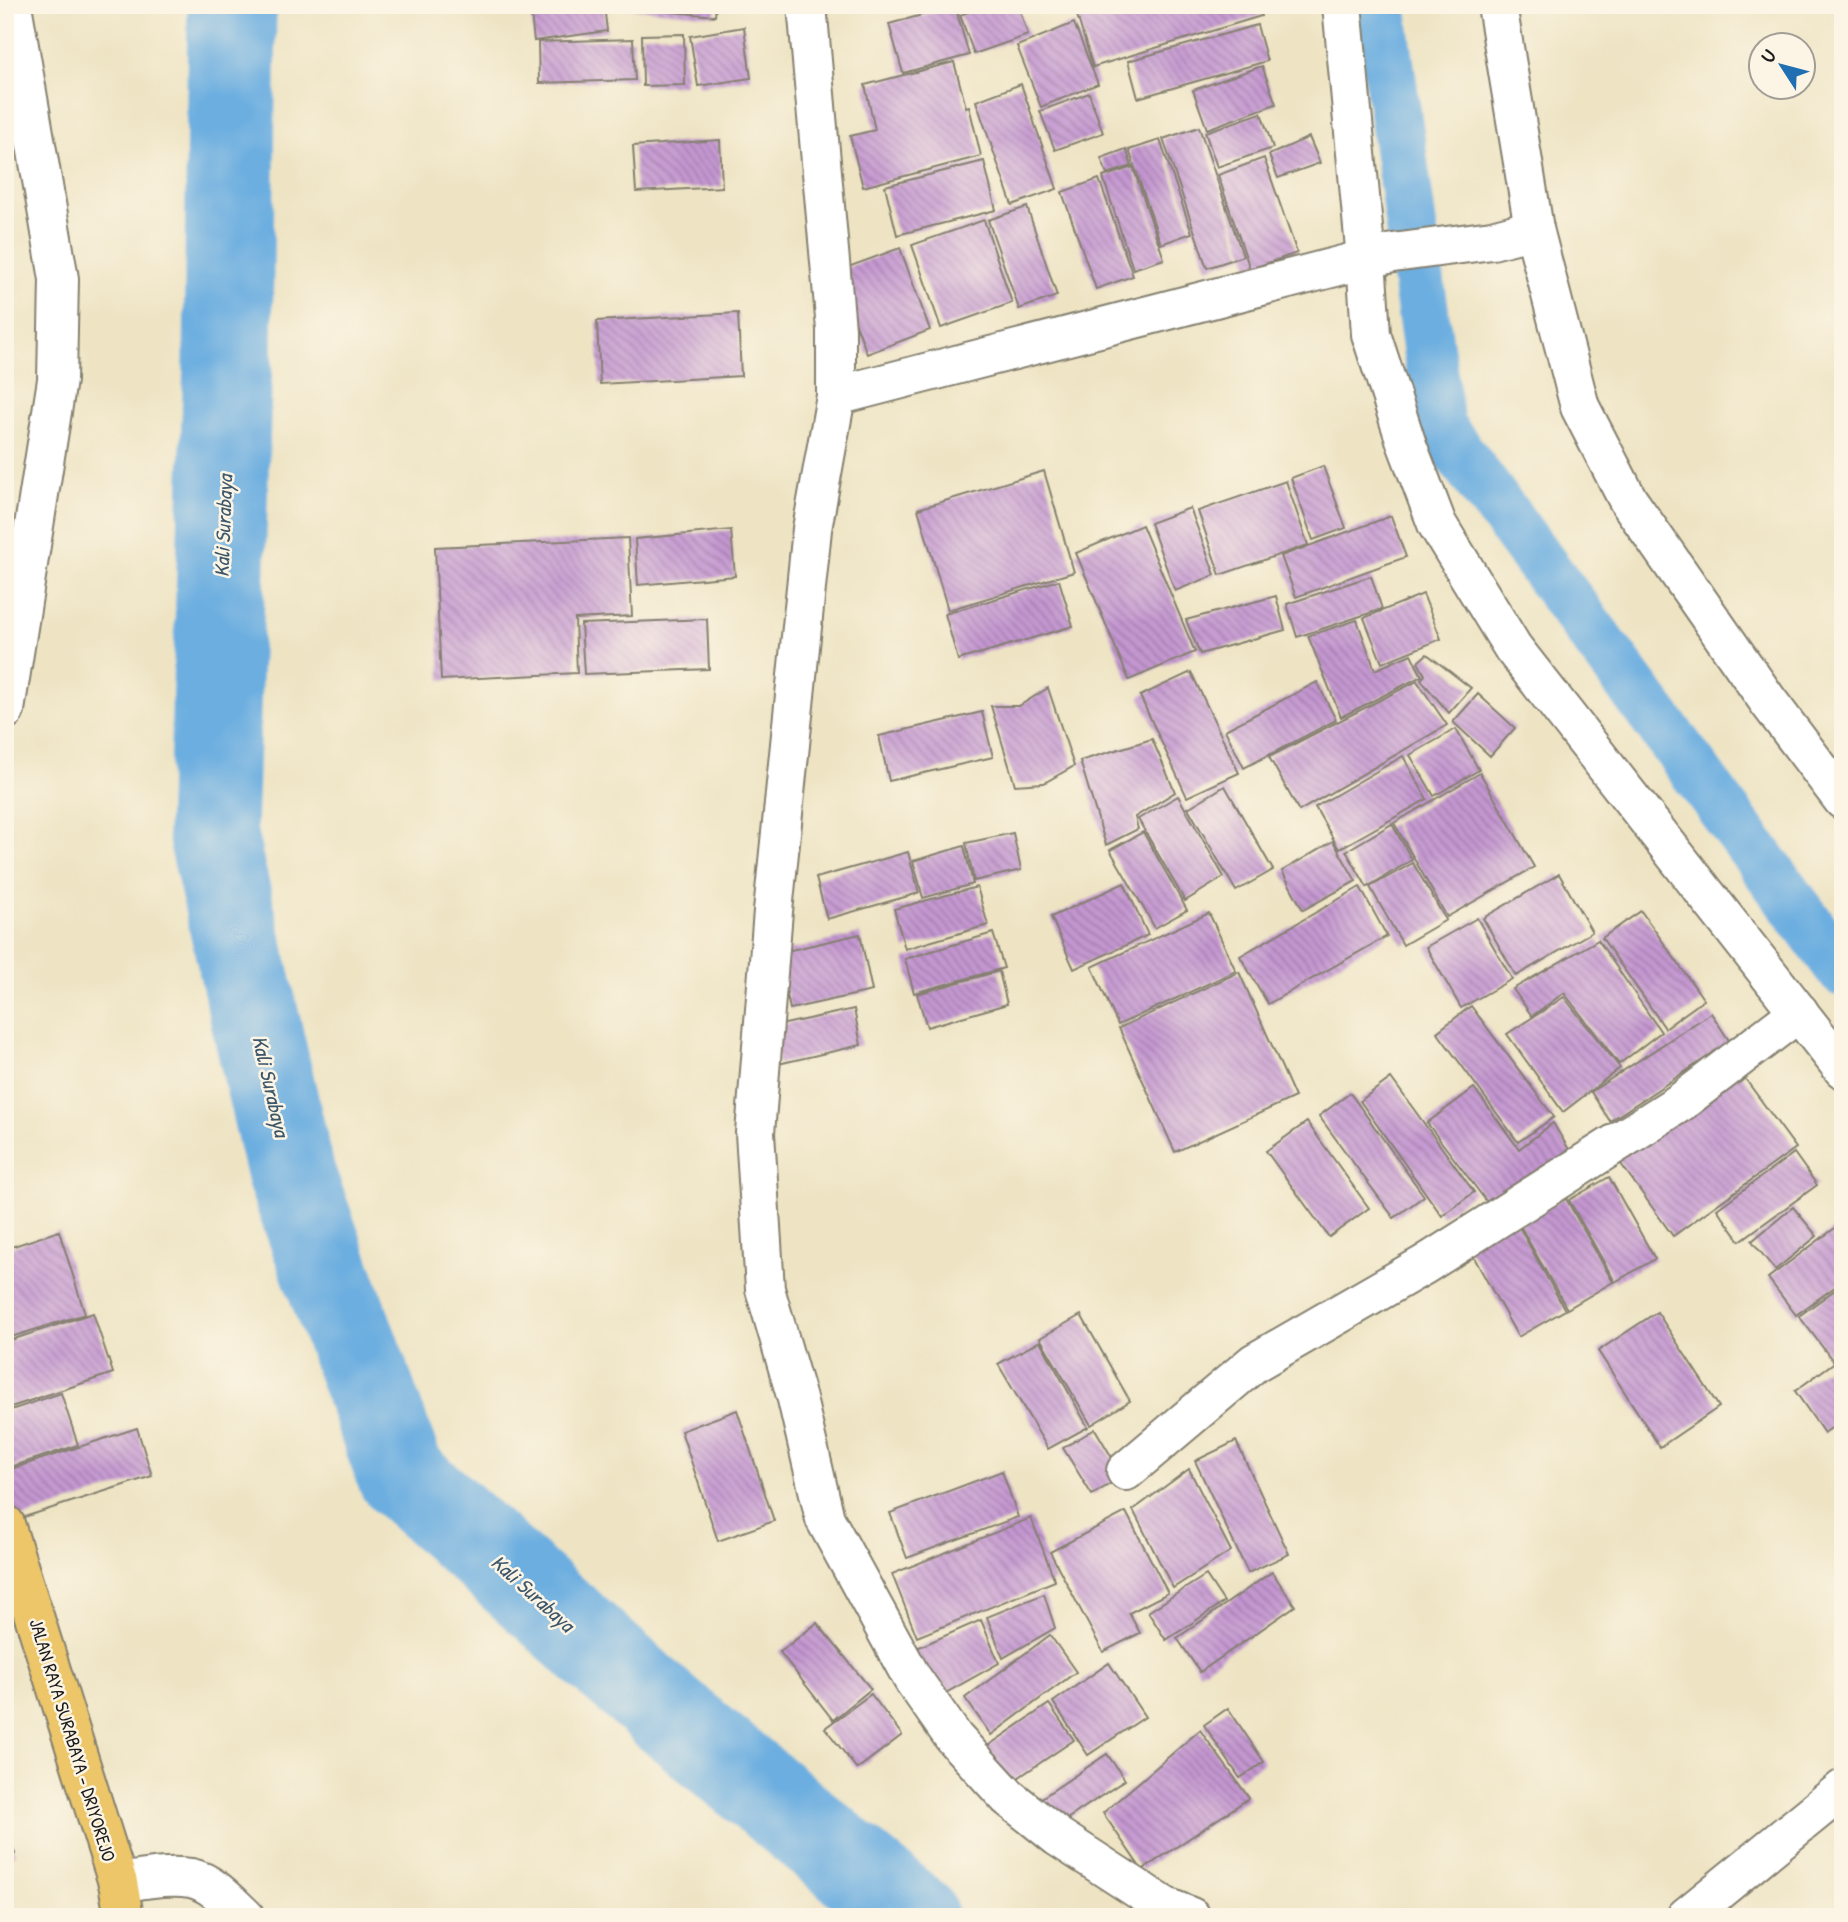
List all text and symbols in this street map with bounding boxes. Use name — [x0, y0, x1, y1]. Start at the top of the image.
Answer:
north arrow — [1746, 32, 1816, 102]
text: U — [1755, 44, 1782, 68]
water label: Kali Surabaya — [207, 471, 239, 578]
water label: Kali Surabaya — [245, 1033, 297, 1142]
water label: Kali Surabaya — [485, 1548, 583, 1640]
street label: JALAN RAYA SURABAYA - DRIYOREJO — [24, 1615, 122, 1865]

